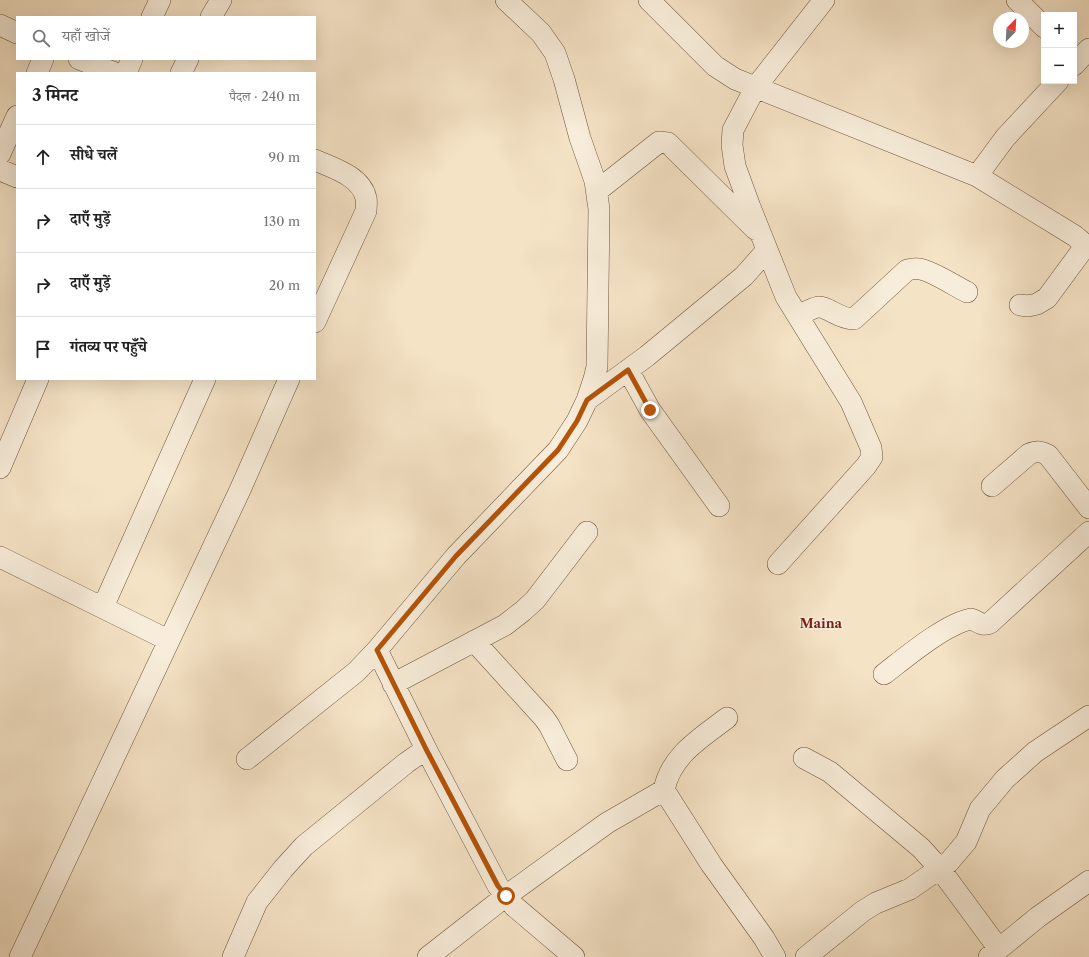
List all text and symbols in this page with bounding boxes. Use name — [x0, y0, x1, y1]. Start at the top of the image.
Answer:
north arrow — [993, 12, 1029, 48]
map controls — [1041, 12, 1077, 84]
button: + — [1041, 12, 1077, 48]
search box — [16, 16, 316, 60]
text: यहाँ खोजें — [62, 26, 110, 45]
icon: search — [30, 27, 52, 49]
button: − — [1041, 48, 1077, 84]
text: 3 मिनट — [32, 85, 78, 105]
text: पैदल · 240 m — [229, 88, 300, 104]
text: सीधे चलें — [70, 145, 117, 164]
icon: ahead — [32, 146, 54, 168]
text: 90 m — [269, 149, 300, 165]
text: दाएँ मुड़ें — [70, 209, 110, 228]
icon: right — [32, 210, 54, 232]
text: 130 m — [264, 213, 300, 229]
text: दाएँ मुड़ें — [70, 273, 110, 292]
icon: right — [32, 274, 54, 296]
text: 20 m — [269, 277, 300, 293]
text: गंतव्य पर पहुँचे — [70, 337, 147, 356]
icon: arrive — [32, 338, 54, 360]
route end — [641, 401, 659, 419]
district label: Maina — [800, 615, 843, 631]
route start — [497, 887, 515, 905]

